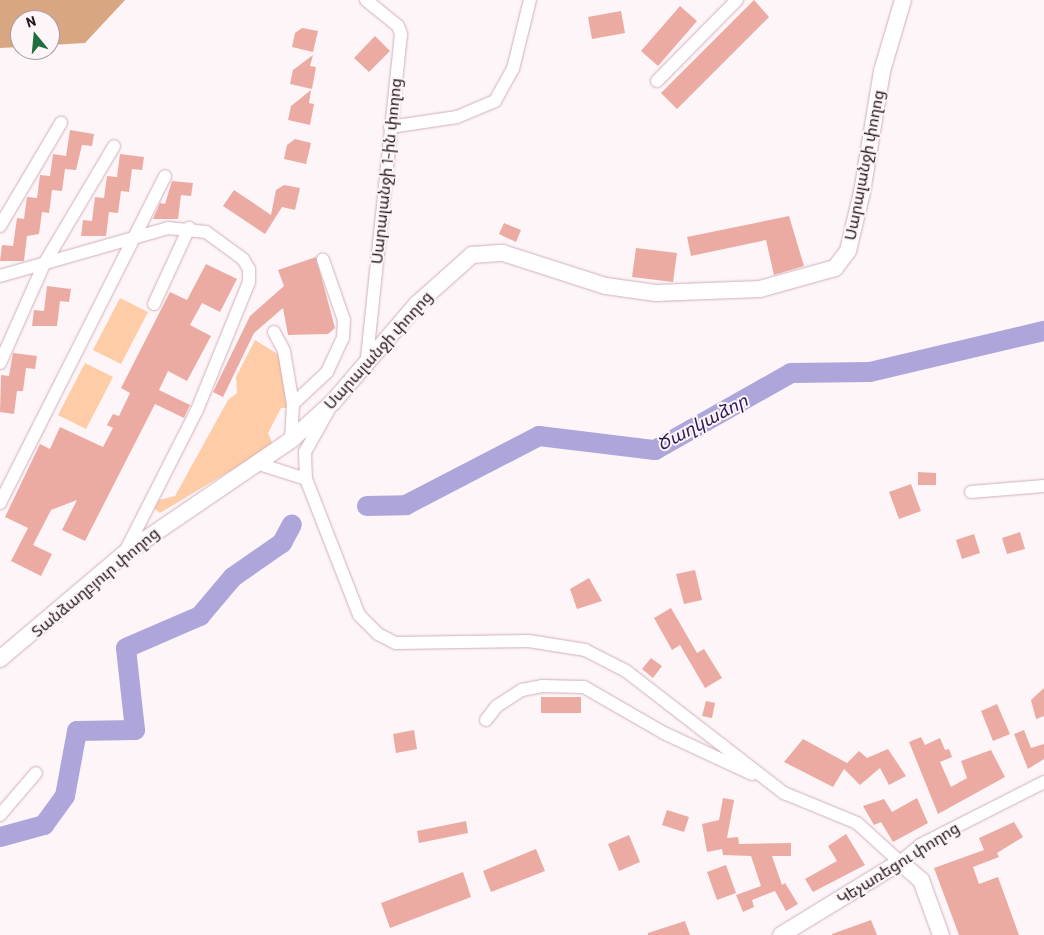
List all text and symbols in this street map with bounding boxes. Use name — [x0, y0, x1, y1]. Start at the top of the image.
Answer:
north arrow — [10, 10, 60, 60]
text: N — [24, 12, 38, 31]
street label: Սարալանջի 1-ին փողոց — [367, 77, 405, 265]
street label: Սարալանջի փողոց — [840, 88, 888, 242]
street label: Սարալանջի փողոց — [320, 287, 436, 413]
water label: Ծաղկաձոր — [653, 389, 751, 455]
street label: Տանձաղբյուր փողոց — [27, 523, 163, 641]
street label: Կեչառեցու փողոց — [833, 818, 963, 908]

